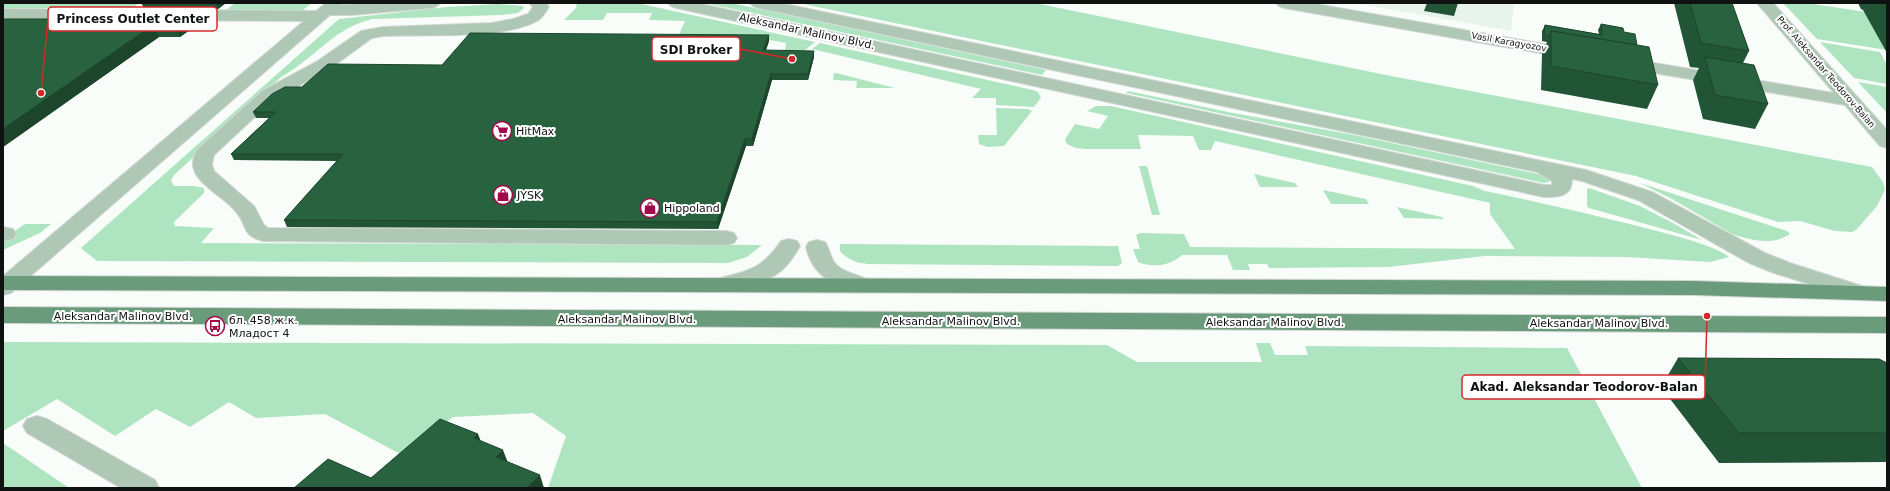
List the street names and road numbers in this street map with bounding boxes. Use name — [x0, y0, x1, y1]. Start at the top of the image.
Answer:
street label: Aleksandar Malinov Blvd. — [738, 11, 876, 52]
street label: Prof. Aleksandar Teodorov-Balan — [1775, 14, 1877, 130]
street label: Vasil Karagyozov — [1471, 30, 1548, 54]
street label: Aleksandar Malinov Blvd. — [54, 310, 192, 323]
street label: Aleksandar Malinov Blvd. — [558, 313, 696, 326]
street label: Aleksandar Malinov Blvd. — [882, 315, 1020, 328]
street label: Aleksandar Malinov Blvd. — [1206, 316, 1344, 329]
street label: Aleksandar Malinov Blvd. — [1530, 317, 1668, 330]

